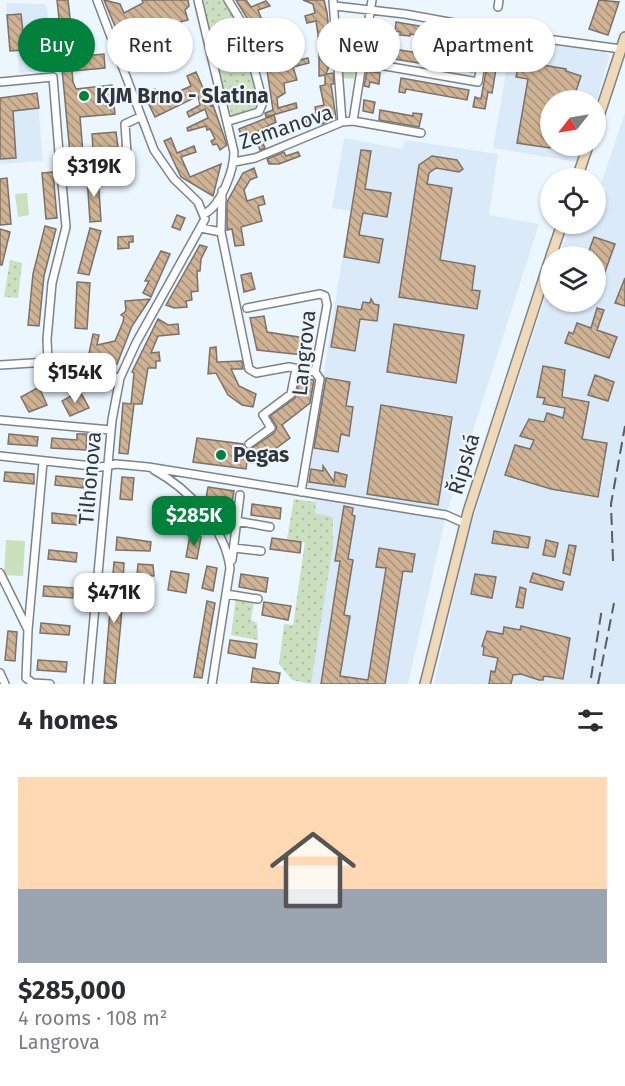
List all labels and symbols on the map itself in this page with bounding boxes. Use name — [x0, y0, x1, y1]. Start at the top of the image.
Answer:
place label: KJM Brno - Slatina — [96, 83, 269, 109]
marker: KJM Brno - Slatina — [77, 89, 91, 103]
north arrow — [540, 90, 606, 156]
street label: Zemanova — [236, 99, 336, 155]
pin: $319K — [52, 147, 136, 198]
street label: Langrova — [287, 309, 321, 397]
pin: $154K — [33, 353, 117, 404]
street label: Tilhonova — [73, 430, 107, 526]
street label: Řípská — [442, 430, 486, 498]
place label: Pegas — [233, 442, 289, 468]
marker: Pegas — [214, 448, 228, 462]
pin: $285K — [152, 496, 236, 547]
pin: $471K — [72, 573, 156, 624]

